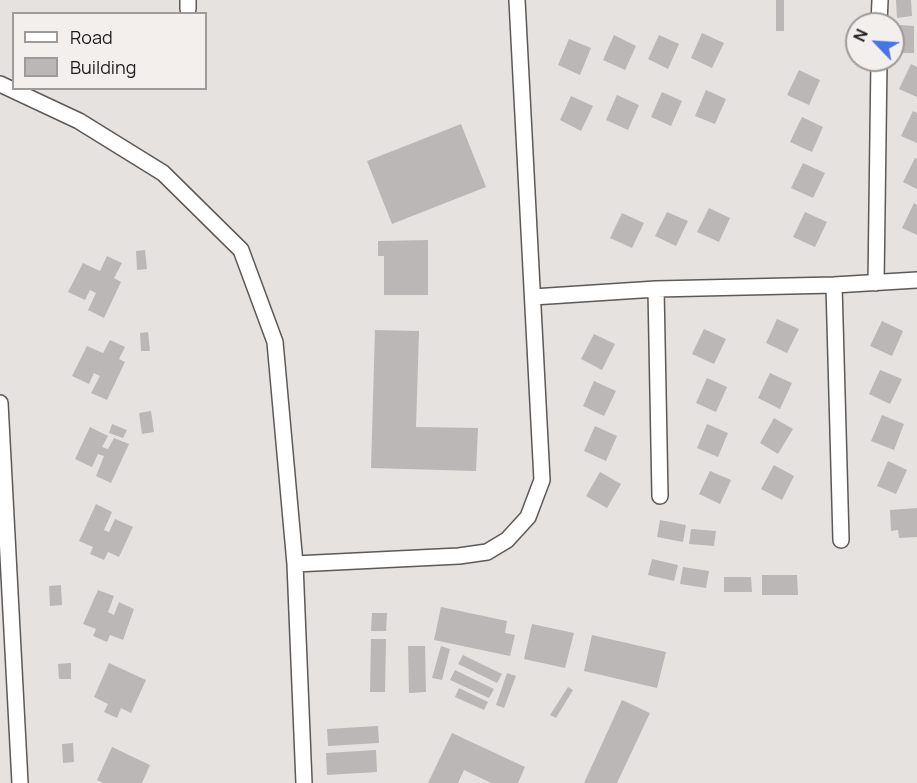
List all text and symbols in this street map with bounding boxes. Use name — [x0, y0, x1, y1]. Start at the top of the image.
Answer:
legend — [12, 12, 207, 90]
north arrow — [845, 12, 905, 72]
text: Road — [70, 25, 113, 49]
text: N — [848, 25, 873, 45]
text: Building — [70, 55, 136, 79]

